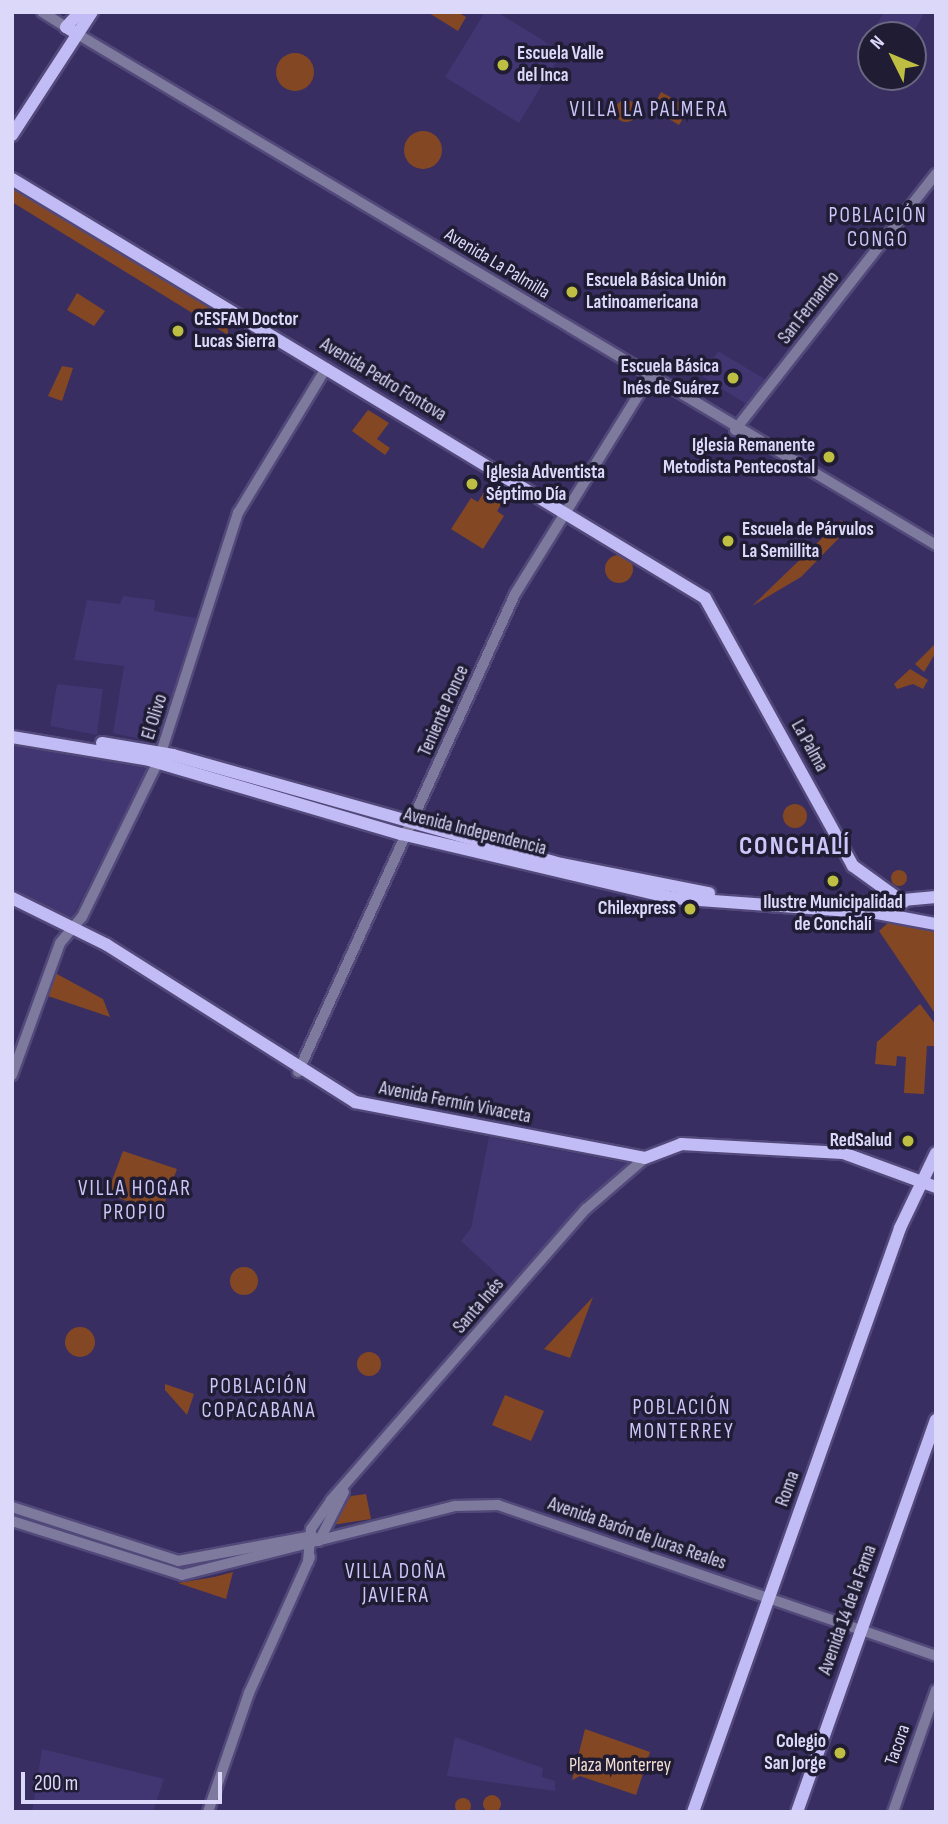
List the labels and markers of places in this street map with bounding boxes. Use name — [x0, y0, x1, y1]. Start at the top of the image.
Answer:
place label: Escuela Valle del Inca — [517, 43, 604, 87]
marker: Escuela Valle del Inca — [495, 57, 511, 73]
place label: Escuela Básica Unión Latinoamericana — [586, 270, 726, 314]
marker: Escuela Básica Unión Latinoamericana — [564, 284, 580, 300]
place label: CESFAM Doctor Lucas Sierra — [194, 309, 298, 353]
marker: CESFAM Doctor Lucas Sierra — [168, 321, 188, 341]
place label: Escuela Básica Inés de Suárez — [621, 356, 719, 400]
marker: Escuela Básica Inés de Suárez — [725, 370, 741, 386]
place label: Iglesia Remanente Metodista Pentecostal — [663, 435, 815, 479]
marker: Iglesia Remanente Metodista Pentecostal — [821, 449, 837, 465]
place label: Iglesia Adventista Séptimo Día — [486, 462, 605, 506]
marker: Iglesia Adventista Séptimo Día — [464, 476, 480, 492]
place label: Escuela de Párvulos La Semillita — [742, 519, 874, 563]
marker: Escuela de Párvulos La Semillita — [720, 533, 736, 549]
marker: Ilustre Municipalidad de Conchalí — [825, 873, 841, 889]
place label: Ilustre Municipalidad de Conchalí — [763, 892, 903, 936]
place label: Chilexpress — [598, 898, 676, 920]
marker: Chilexpress — [682, 901, 698, 917]
place label: RedSalud — [830, 1130, 892, 1152]
marker: RedSalud — [898, 1131, 918, 1151]
place label: Colegio San Jorge — [764, 1731, 826, 1775]
marker: Colegio San Jorge — [832, 1745, 848, 1761]

